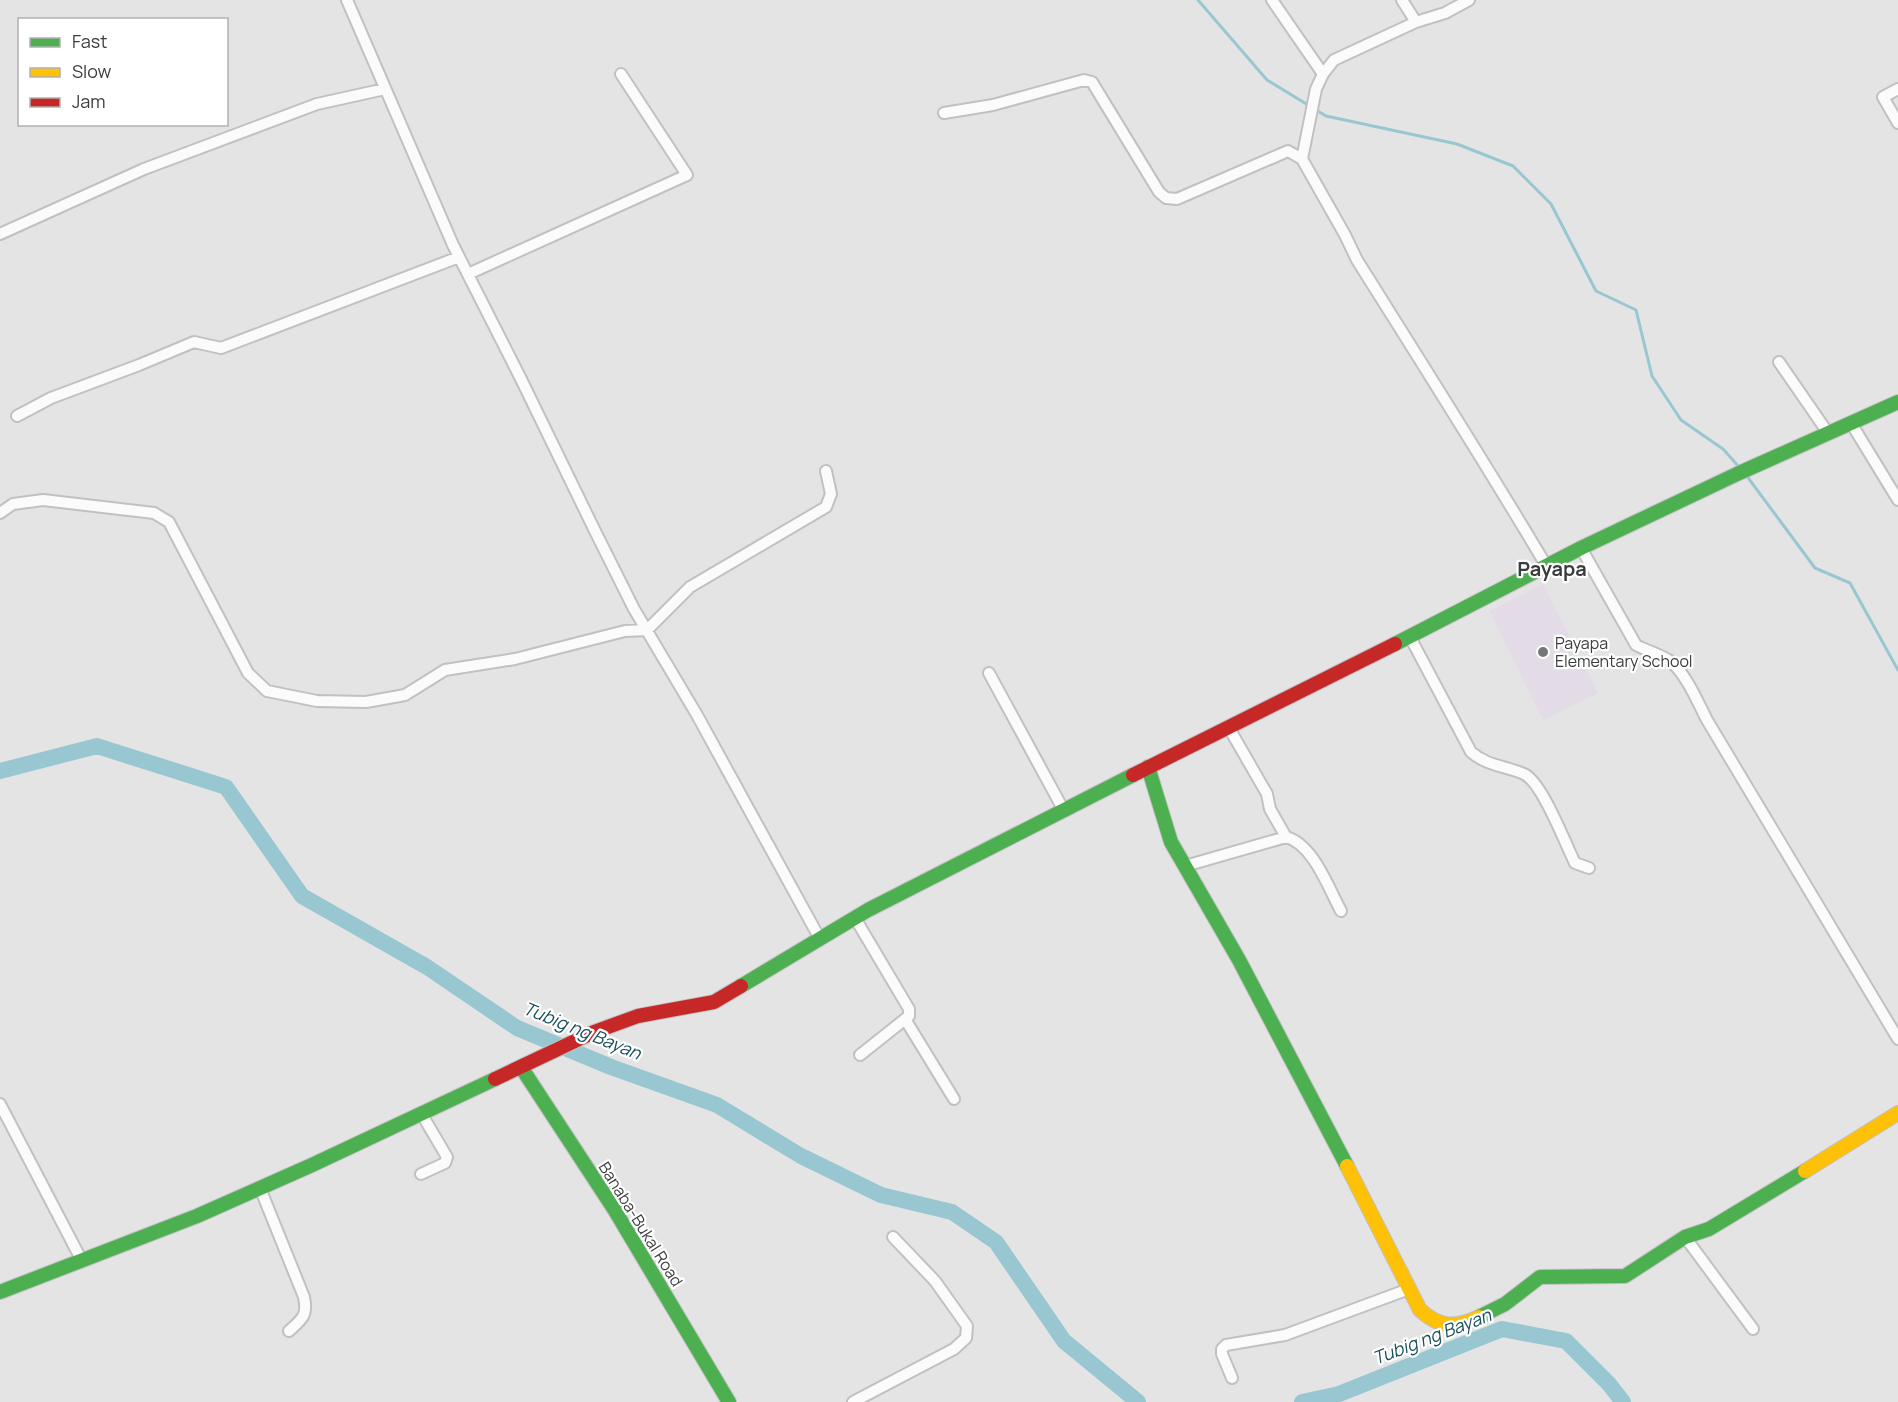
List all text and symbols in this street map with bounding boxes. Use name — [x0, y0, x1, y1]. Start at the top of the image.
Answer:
legend — [18, 18, 228, 126]
text: Fast — [72, 29, 107, 53]
text: Slow — [72, 59, 112, 83]
text: Jam — [72, 89, 106, 113]
district label: Payapa — [1517, 555, 1587, 582]
place label: Payapa Elementary School — [1555, 632, 1693, 672]
marker: Payapa Elementary School — [1536, 645, 1550, 659]
water label: Tubig ng Bayan — [520, 996, 646, 1065]
street label: Banaba-Bukal Road — [594, 1157, 688, 1291]
water label: Tubig ng Bayan — [1369, 1302, 1495, 1370]

